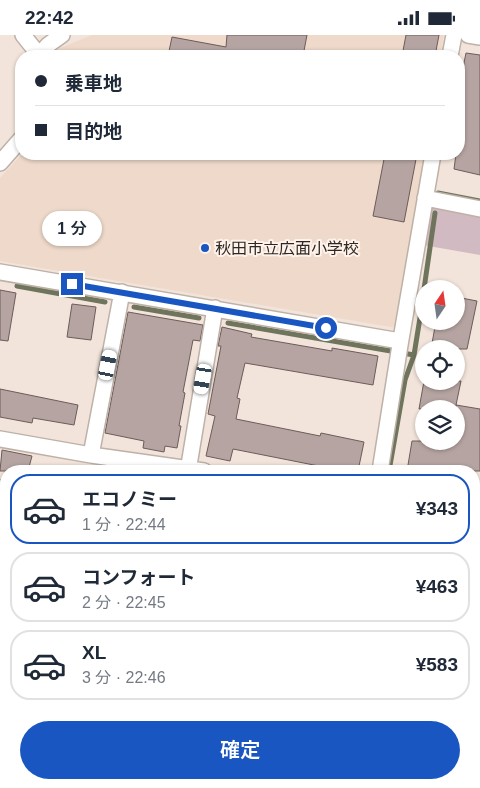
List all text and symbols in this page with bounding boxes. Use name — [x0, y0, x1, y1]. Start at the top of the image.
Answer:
text: 22:42 — [25, 7, 74, 28]
text: 乗車地 — [65, 73, 122, 94]
text: 目的地 — [65, 121, 122, 142]
callout: 1 分 — [42, 211, 102, 247]
text: 1 分 — [57, 220, 87, 237]
place label: 秋田市立広面小学校 — [215, 240, 359, 257]
marker: 秋田市立広面小学校 — [199, 242, 211, 254]
route end — [61, 273, 83, 295]
north arrow — [415, 280, 465, 330]
map controls — [415, 280, 465, 450]
route start — [315, 317, 337, 339]
button: locate — [415, 340, 465, 390]
car — [97, 349, 118, 381]
car — [193, 363, 212, 395]
button: layers — [415, 400, 465, 450]
icon: car — [22, 487, 67, 532]
text: エコノミー — [82, 489, 177, 510]
text: ¥343 — [416, 498, 458, 519]
text: 1 分 · 22:44 — [82, 516, 166, 533]
icon: car — [22, 565, 67, 610]
text: コンフォート — [82, 567, 195, 588]
text: ¥463 — [416, 576, 458, 597]
text: 2 分 · 22:45 — [82, 594, 166, 611]
text: XL — [82, 642, 106, 663]
icon: car — [22, 643, 67, 688]
text: ¥583 — [416, 654, 458, 675]
text: 3 分 · 22:46 — [82, 669, 166, 686]
button: 確定 — [20, 721, 460, 779]

